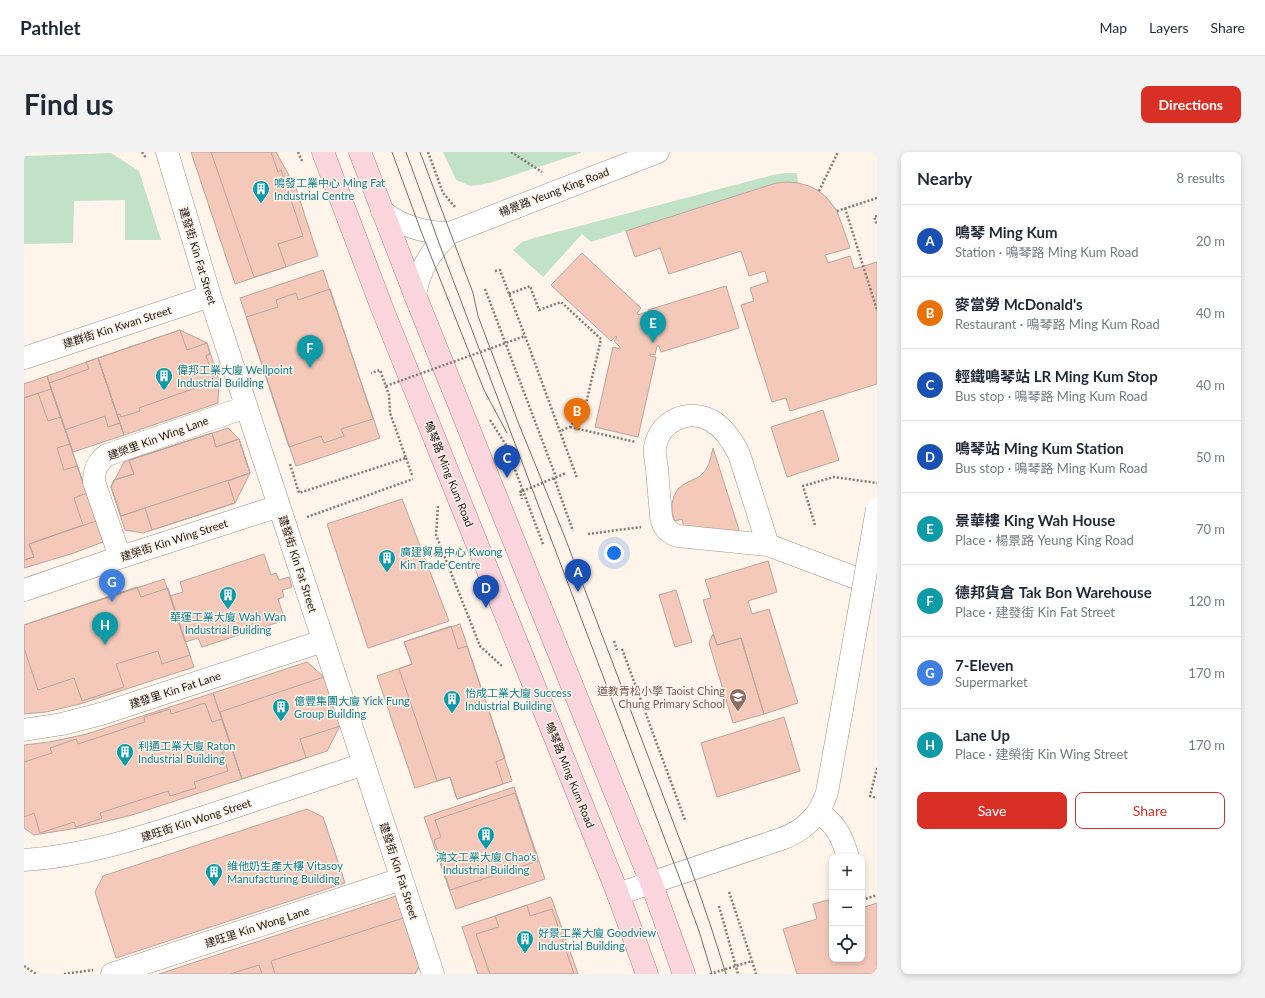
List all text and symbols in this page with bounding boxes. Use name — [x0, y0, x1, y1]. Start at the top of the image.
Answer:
text: Pathlet — [20, 16, 81, 39]
text: Map — [1099, 19, 1127, 36]
text: Layers — [1149, 19, 1189, 36]
text: Share — [1211, 19, 1245, 36]
button: Directions — [1141, 86, 1241, 123]
text: Find us — [24, 87, 114, 121]
street label: 楊景路 Yeung King Road — [497, 164, 611, 219]
text: Nearby — [917, 168, 972, 189]
text: 8 results — [1177, 170, 1225, 186]
place label: 鳴發工業中心 Ming Fat Industrial Centre — [274, 176, 385, 202]
building icon: 鳴發工業中心 Ming Fat Industrial Centre — [251, 179, 271, 204]
street label: 建發街 Kin Fat Street — [177, 206, 220, 306]
text: 鳴琴 Ming Kum — [955, 223, 1057, 241]
text: A — [925, 233, 935, 249]
text: 20 m — [1196, 233, 1225, 249]
text: Station · 鳴琴路 Ming Kum Road — [955, 244, 1139, 260]
text: 麥當勞 McDonald's — [955, 295, 1083, 313]
street label: 建群街 Kin Kwan Street — [61, 303, 173, 350]
text: B — [926, 305, 934, 321]
text: 40 m — [1196, 305, 1225, 321]
pin: E — [640, 310, 666, 343]
text: Restaurant · 鳴琴路 Ming Kum Road — [955, 316, 1160, 332]
pin: F — [297, 335, 323, 368]
place label: 偉邦工業大廈 Wellpoint Industrial Building — [177, 363, 293, 389]
building icon: 偉邦工業大廈 Wellpoint Industrial Building — [154, 366, 174, 391]
text: 輕鐵鳴琴站 LR Ming Kum Stop — [955, 367, 1158, 385]
text: C — [926, 377, 934, 393]
text: 40 m — [1196, 377, 1225, 393]
text: Bus stop · 鳴琴路 Ming Kum Road — [955, 388, 1148, 404]
pin: B — [564, 398, 590, 431]
street label: 建榮里 Kin Wing Lane — [106, 413, 210, 462]
street label: 鳴琴路 Ming Kum Road — [422, 419, 477, 528]
text: 鳴琴站 Ming Kum Station — [955, 439, 1124, 457]
pin: C — [494, 445, 520, 478]
text: D — [925, 449, 935, 465]
text: 50 m — [1196, 449, 1225, 465]
text: Bus stop · 鳴琴路 Ming Kum Road — [955, 460, 1148, 476]
text: 景華樓 King Wah House — [955, 511, 1115, 529]
street label: 建發街 Kin Fat Street — [277, 514, 320, 614]
street label: 建榮街 Kin Wing Street — [118, 516, 229, 563]
text: E — [926, 521, 934, 537]
text: 70 m — [1196, 521, 1225, 537]
text: Place · 楊景路 Yeung King Road — [955, 532, 1134, 548]
your location — [604, 543, 624, 563]
place label: 廣建貿易中心 Kwong Kin Trade Centre — [400, 545, 503, 571]
building icon: 廣建貿易中心 Kwong Kin Trade Centre — [377, 548, 397, 573]
pin: A — [565, 559, 591, 592]
pin: G — [99, 569, 125, 602]
pin: D — [473, 575, 499, 608]
text: 德邦貨倉 Tak Bon Warehouse — [955, 583, 1152, 601]
building icon: 華運工業大廈 Wah Wan Industrial Building — [218, 585, 238, 610]
text: F — [926, 593, 934, 609]
text: 120 m — [1188, 593, 1225, 609]
text: Place · 建發街 Kin Fat Street — [955, 604, 1115, 620]
place label: 華運工業大廈 Wah Wan Industrial Building — [170, 610, 286, 636]
pin: H — [92, 612, 118, 645]
text: 7-Eleven — [955, 656, 1014, 674]
text: G — [925, 665, 935, 681]
text: 170 m — [1188, 665, 1225, 681]
street label: 建發里 Kin Fat Lane — [127, 669, 222, 710]
text: Supermarket — [955, 674, 1028, 690]
place label: 道教青松小學 Taoist Ching Chung Primary School — [597, 684, 725, 710]
place label: 怡成工業大廈 Success Industrial Building — [465, 686, 572, 712]
school or university icon: 道教青松小學 Taoist Ching Chung Primary School — [728, 687, 748, 712]
building icon: 怡成工業大廈 Success Industrial Building — [442, 689, 462, 714]
place label: 億豐集團大廈 Yick Fung Group Building — [294, 694, 410, 720]
building icon: 億豐集團大廈 Yick Fung Group Building — [271, 697, 291, 722]
street label: 鳴琴路 Ming Kum Road — [543, 720, 598, 829]
text: Lane Up — [955, 726, 1010, 744]
text: H — [925, 737, 935, 753]
text: 170 m — [1188, 737, 1225, 753]
place label: 利通工業大廈 Raton Industrial Building — [138, 739, 235, 765]
building icon: 利通工業大廈 Raton Industrial Building — [115, 742, 135, 767]
text: Place · 建榮街 Kin Wing Street — [955, 746, 1128, 762]
button: Save — [917, 792, 1067, 829]
button: Share — [1075, 792, 1225, 829]
street label: 建旺街 Kin Wong Street — [139, 796, 253, 844]
street label: 建發街 Kin Fat Street — [378, 821, 421, 921]
building icon: 鴻文工業大廈 Chao's Industrial Building — [476, 825, 496, 850]
place label: 鴻文工業大廈 Chao's Industrial Building — [436, 850, 537, 876]
map controls — [829, 854, 865, 962]
button: + — [829, 854, 865, 890]
place label: 維他奶生產大樓 Vitasoy Manufacturing Building — [227, 859, 343, 885]
building icon: 維他奶生產大樓 Vitasoy Manufacturing Building — [204, 862, 224, 887]
button: − — [829, 890, 865, 926]
street label: 建旺里 Kin Wong Lane — [203, 903, 311, 950]
place label: 好景工業大廈 Goodview Industrial Building — [538, 926, 656, 952]
button: locate — [829, 926, 865, 962]
building icon: 好景工業大廈 Goodview Industrial Building — [515, 929, 535, 954]

